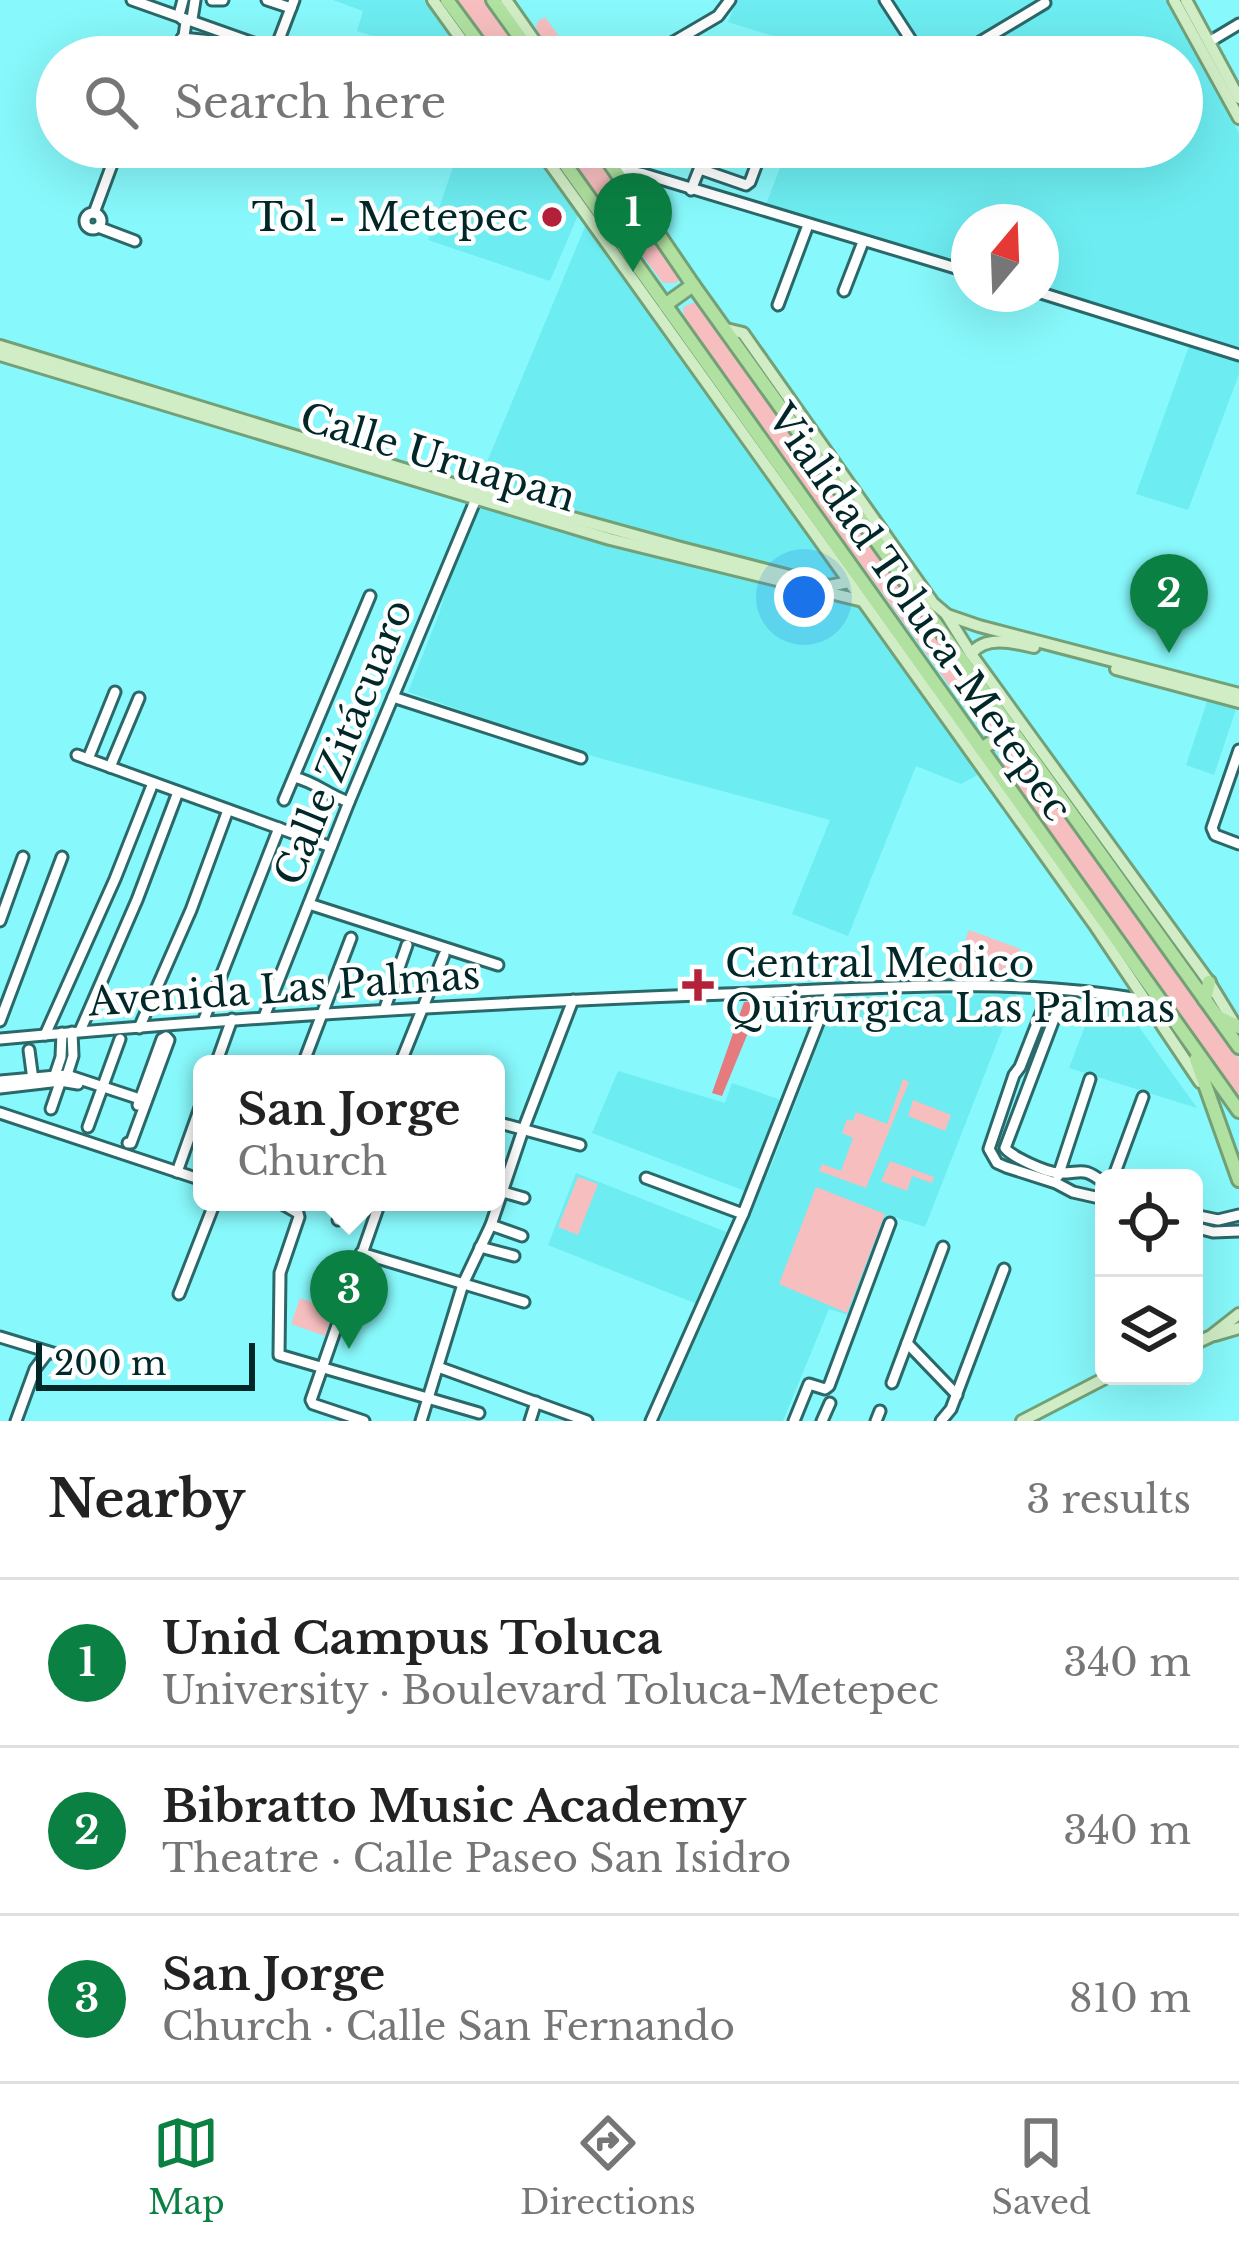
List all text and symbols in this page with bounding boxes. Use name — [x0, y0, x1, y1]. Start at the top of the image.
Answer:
search box — [36, 36, 1203, 168]
icon: search — [78, 69, 144, 135]
text: Search here — [174, 74, 446, 130]
pin: 1 — [594, 173, 672, 272]
place label: Tol - Metepec — [252, 193, 528, 242]
marker: Tol - Metepec — [539, 204, 565, 230]
north arrow — [951, 204, 1059, 312]
street label: Calle Uruapan — [294, 392, 581, 523]
street label: Vialidad Toluca-Metepec — [756, 394, 1082, 830]
pin: 2 — [1130, 554, 1208, 653]
your location — [774, 567, 834, 627]
street label: Calle Zitácuaro — [264, 592, 423, 892]
place label: Central Medico Quirurgica Las Palmas — [725, 939, 1175, 1033]
street label: Avenida Las Palmas — [85, 950, 482, 1027]
marker: Central Medico Quirurgica Las Palmas — [682, 969, 714, 1001]
popup — [193, 1055, 505, 1211]
text: San Jorge — [237, 1081, 461, 1137]
text: Church — [237, 1137, 387, 1186]
map controls — [1095, 1169, 1203, 1385]
button: locate — [1095, 1169, 1203, 1277]
pin: 3 — [310, 1250, 388, 1349]
button: layers — [1095, 1277, 1203, 1385]
scale bar — [36, 1337, 255, 1390]
text: 200 m — [54, 1343, 166, 1384]
text: Nearby — [48, 1468, 245, 1531]
text: 3 results — [1026, 1475, 1191, 1524]
text: Unid Campus Toluca — [162, 1610, 663, 1666]
text: 1 — [78, 1638, 96, 1687]
text: 340 m — [1063, 1638, 1191, 1687]
text: University · Boulevard Toluca-Metepec — [162, 1666, 939, 1715]
text: Bibratto Music Academy — [162, 1778, 746, 1834]
text: 2 — [74, 1806, 100, 1855]
text: 340 m — [1063, 1806, 1191, 1855]
text: Theatre · Calle Paseo San Isidro — [162, 1834, 791, 1883]
text: San Jorge — [162, 1946, 385, 2002]
text: 3 — [75, 1974, 99, 2023]
text: 810 m — [1069, 1974, 1191, 2023]
text: Church · Calle San Fernando — [162, 2002, 735, 2051]
tab: Map — [148, 2110, 225, 2223]
tab: Directions — [520, 2110, 696, 2223]
tab: Saved — [992, 2110, 1091, 2223]

